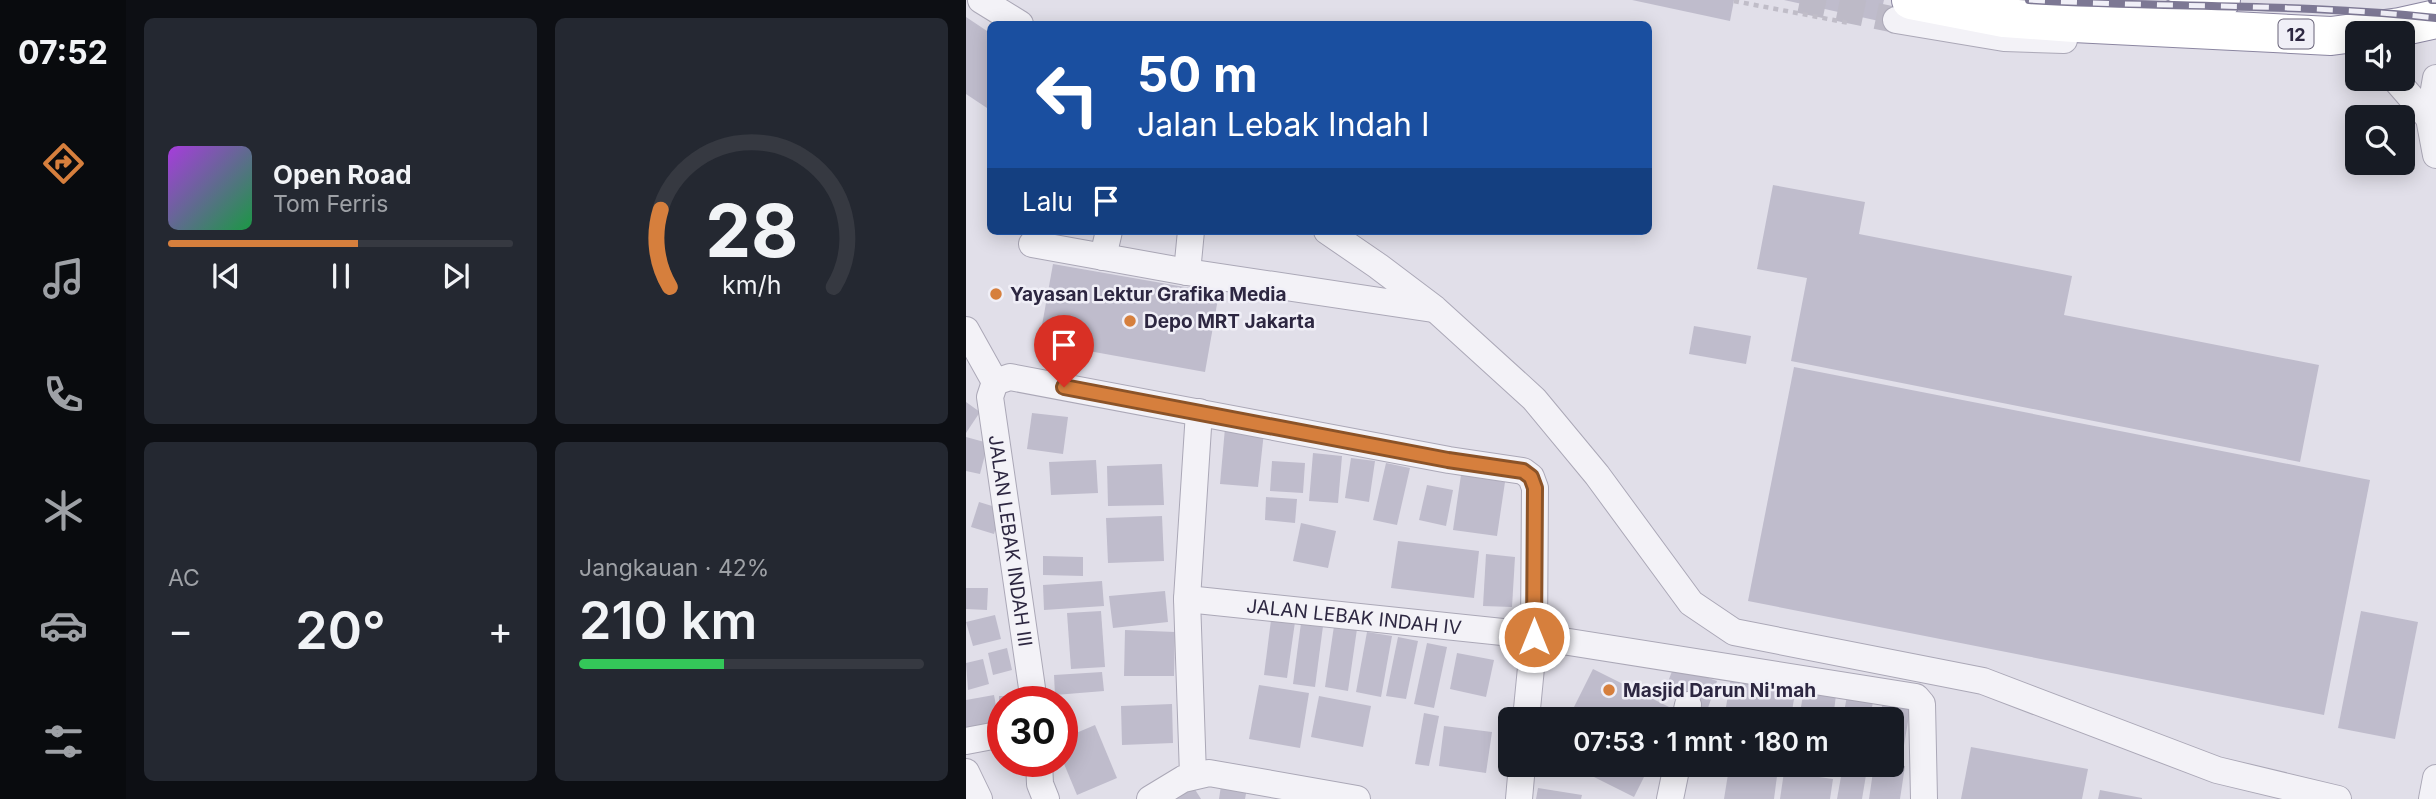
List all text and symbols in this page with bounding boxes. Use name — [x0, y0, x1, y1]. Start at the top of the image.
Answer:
road number: 12 — [2278, 19, 2314, 48]
map controls — [2345, 21, 2415, 175]
button: sound — [2345, 21, 2415, 91]
text: 07:52 — [18, 33, 108, 72]
text: 50 m — [1137, 45, 1258, 104]
icon: left — [1022, 49, 1113, 140]
text: Jalan Lebak Indah I — [1137, 105, 1430, 144]
button: search — [2345, 105, 2415, 175]
icon: directions — [39, 139, 88, 188]
text: Open Road — [273, 159, 412, 190]
icon: arrive — [1087, 182, 1125, 220]
text: 28 — [705, 186, 798, 275]
text: Lalu — [1022, 186, 1073, 217]
text: Tom Ferris — [273, 190, 388, 218]
icon: music — [39, 254, 88, 303]
icon: previous — [207, 257, 245, 295]
icon: pause — [322, 257, 360, 295]
icon: next — [437, 257, 475, 295]
text: km/h — [722, 270, 781, 300]
place label: Yayasan Lektur Grafika Media — [1010, 283, 1286, 306]
marker: Yayasan Lektur Grafika Media — [988, 286, 1004, 302]
place label: Depo MRT Jakarta — [1144, 310, 1315, 333]
marker: Depo MRT Jakarta — [1122, 313, 1138, 329]
pin — [1034, 315, 1094, 387]
icon: arrive — [1045, 326, 1083, 364]
icon: phone — [39, 370, 88, 419]
street label: JALAN LEBAK INDAH III — [984, 433, 1037, 648]
icon: climate — [39, 486, 88, 535]
text: Jangkauan · 42% — [579, 554, 769, 582]
text: AC — [168, 564, 200, 592]
text: 210 km — [579, 589, 757, 652]
street label: JALAN LEBAK INDAH IV — [1245, 594, 1463, 639]
text: 20° — [295, 599, 386, 662]
position arrow — [1497, 600, 1571, 674]
icon: car — [39, 601, 88, 650]
text: − — [168, 607, 193, 653]
text: + — [488, 607, 513, 653]
place label: Masjid Darun Ni'mah — [1623, 679, 1816, 702]
marker: Masjid Darun Ni'mah — [1601, 682, 1617, 698]
speed limit sign: 30 — [987, 686, 1078, 777]
icon: filters — [39, 717, 88, 766]
text: 07:53 · 1 mnt · 180 m — [1573, 726, 1829, 757]

